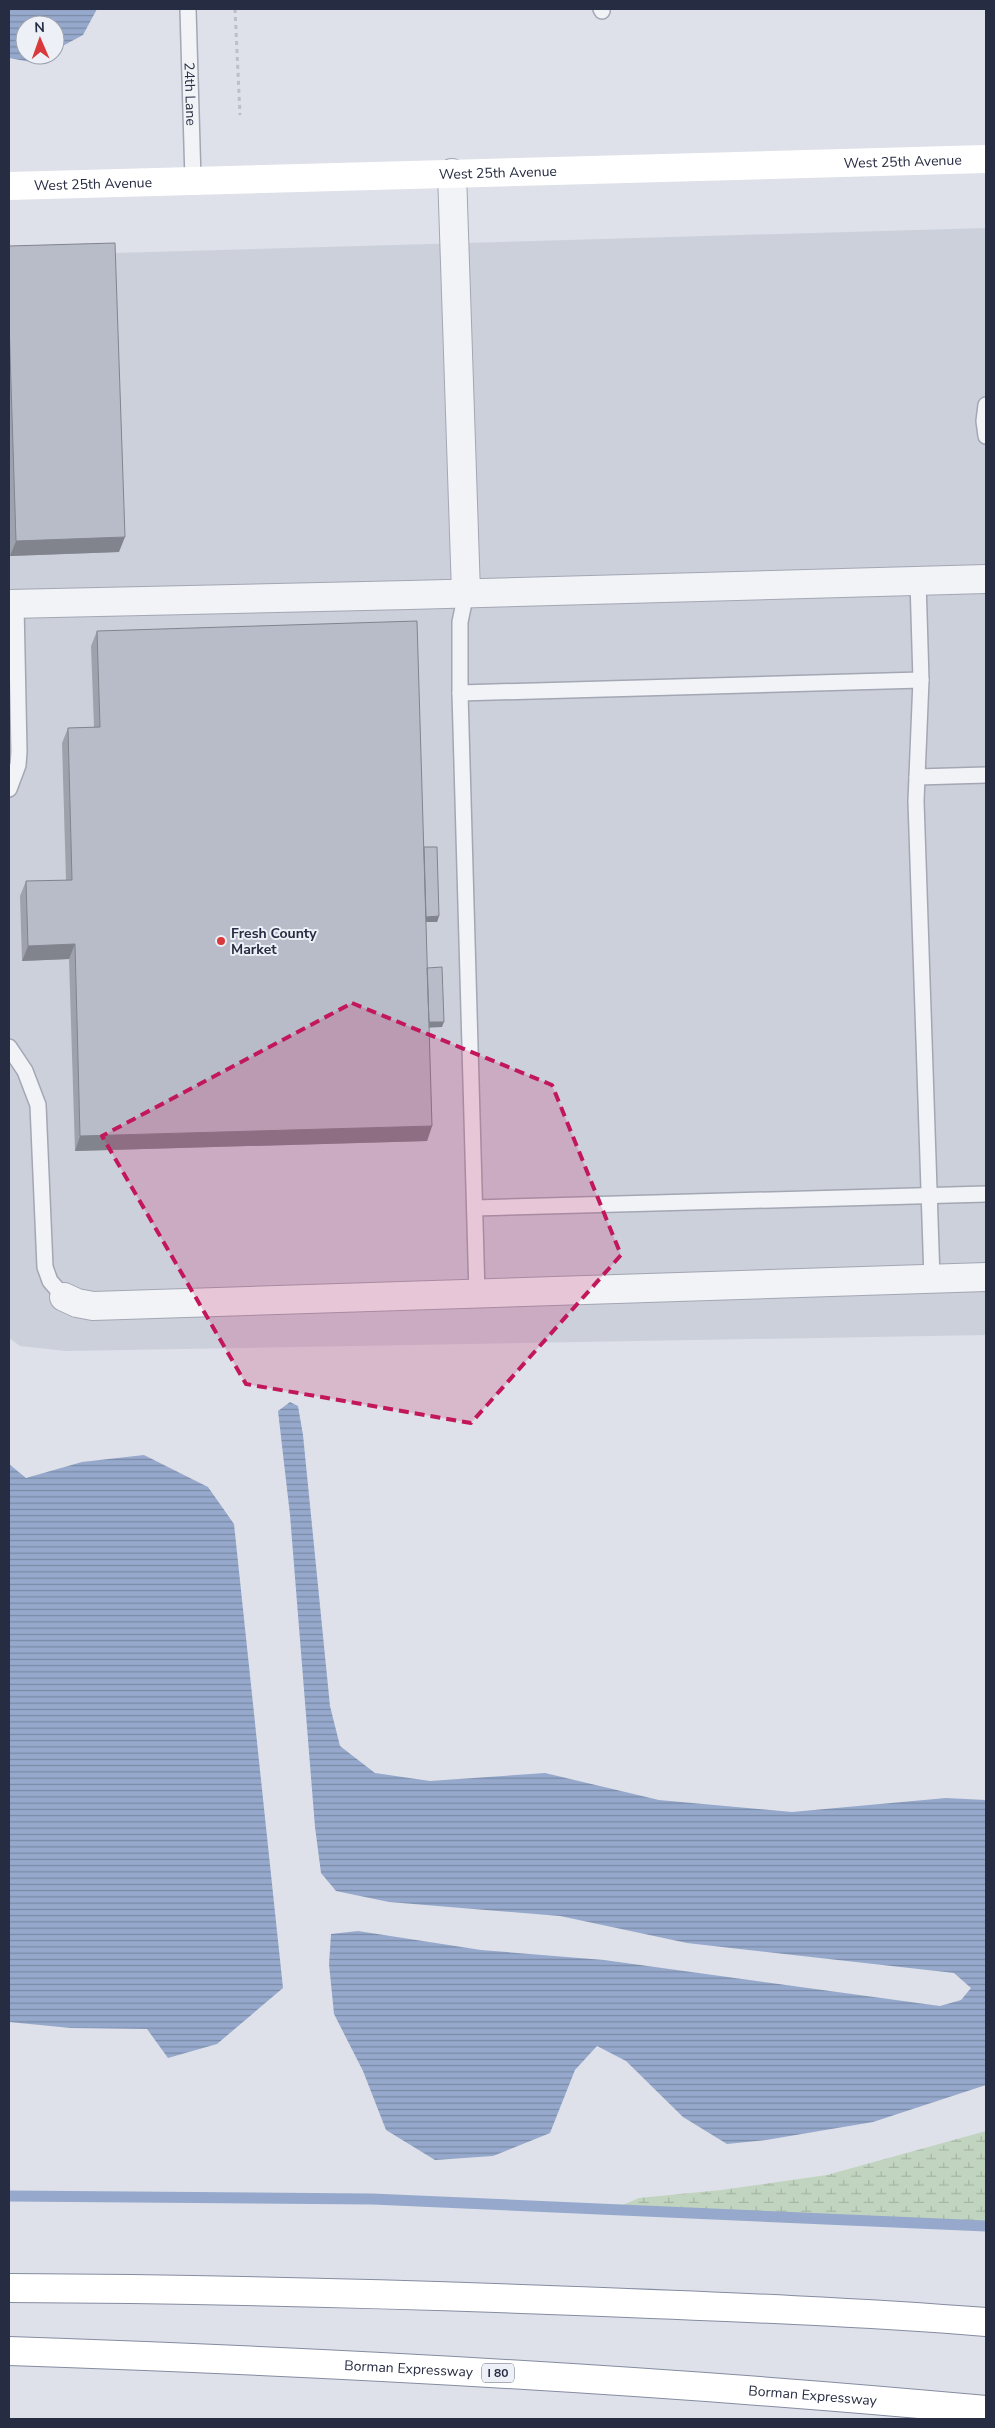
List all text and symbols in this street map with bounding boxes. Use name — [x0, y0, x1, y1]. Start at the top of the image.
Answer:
north arrow — [15, 15, 65, 65]
text: N — [34, 18, 45, 37]
street label: 24th Lane — [180, 62, 201, 126]
street label: West 25th Avenue — [843, 150, 962, 172]
street label: West 25th Avenue — [438, 161, 557, 184]
street label: West 25th Avenue — [34, 173, 152, 195]
place label: Fresh County Market — [231, 924, 317, 959]
marker: Fresh County Market — [215, 935, 227, 947]
street label: Borman Expressway — [344, 2355, 474, 2381]
road number: I 80 — [482, 2364, 514, 2382]
street label: Borman Expressway — [748, 2381, 879, 2410]

